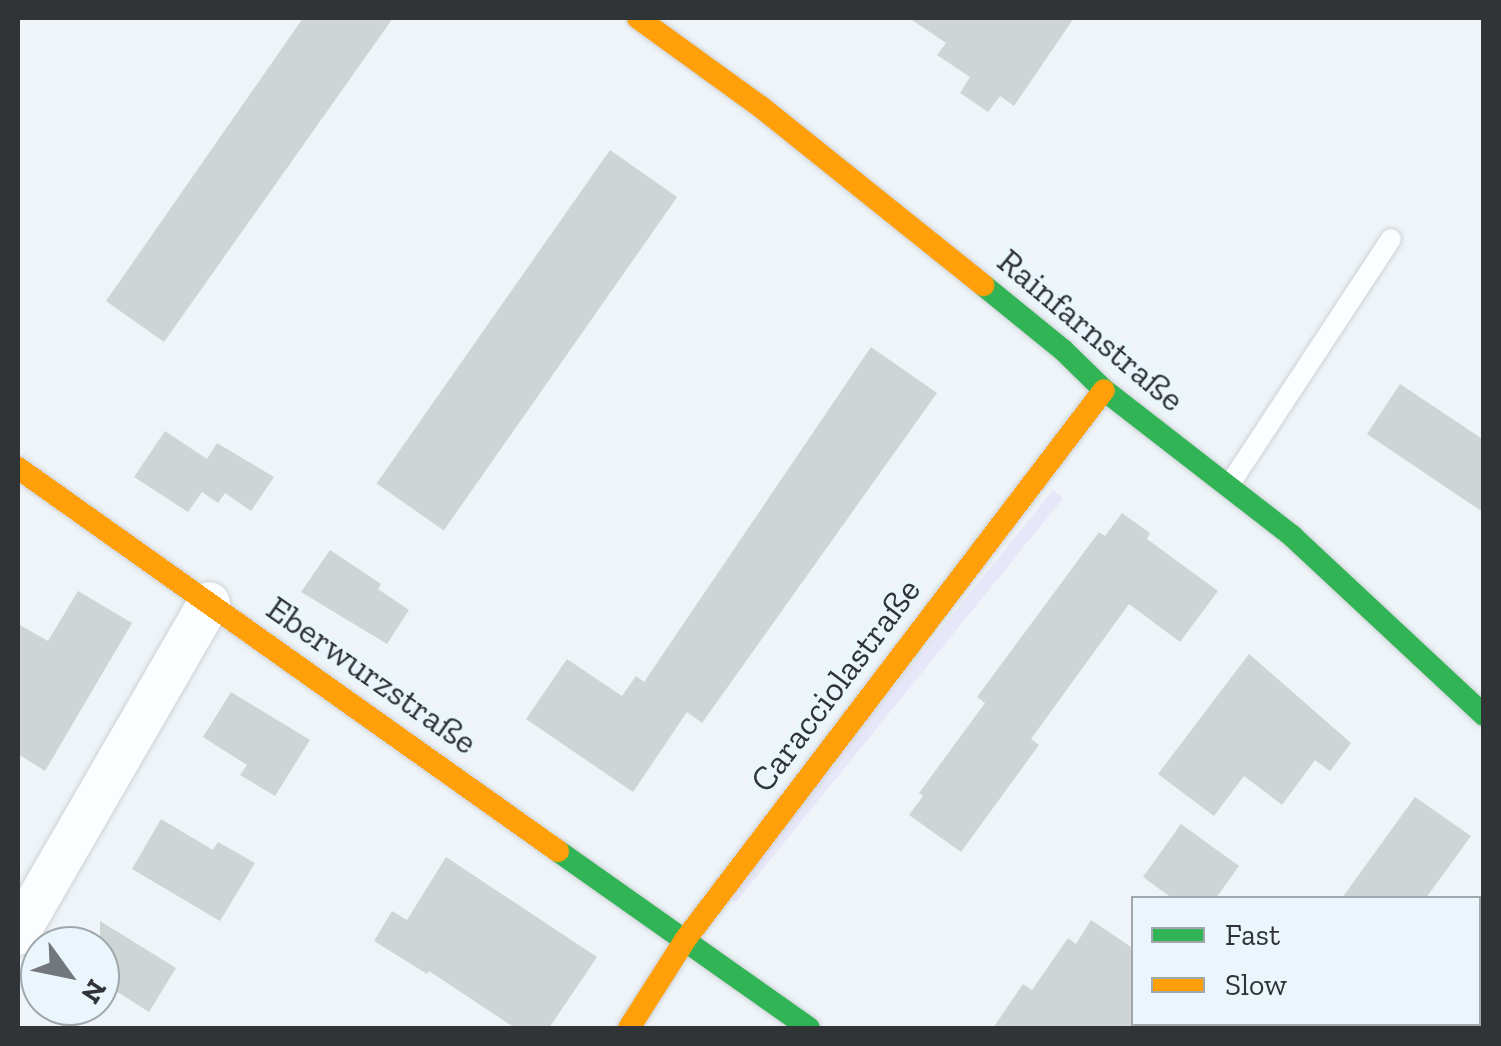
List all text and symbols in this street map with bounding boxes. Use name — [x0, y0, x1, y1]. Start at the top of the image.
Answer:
street label: Rainfarnstraße — [989, 240, 1193, 420]
street label: Caracciolastraße — [741, 570, 929, 800]
street label: Eberwurzstraße — [259, 587, 485, 763]
legend — [1131, 896, 1481, 1026]
text: Fast — [1225, 917, 1280, 953]
north arrow — [20, 926, 120, 1026]
text: Slow — [1225, 967, 1287, 1003]
text: N — [74, 974, 114, 1009]

